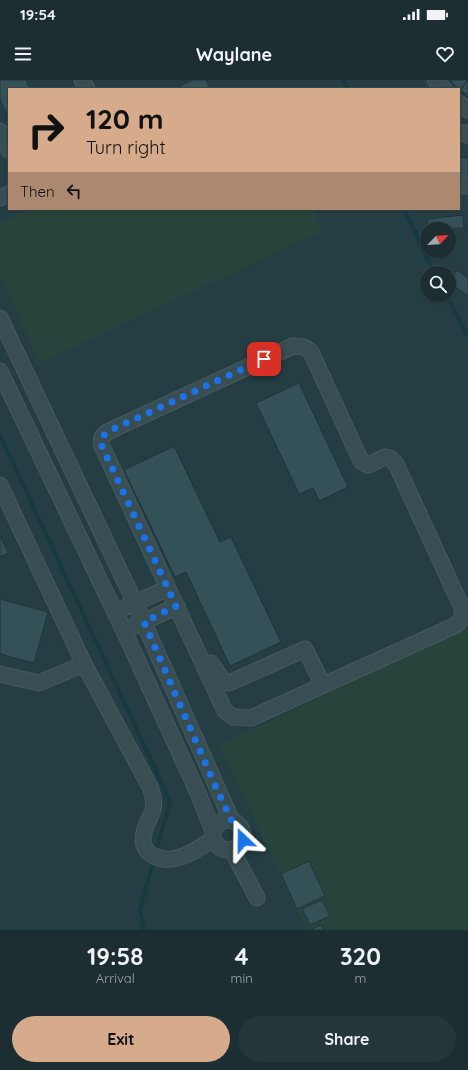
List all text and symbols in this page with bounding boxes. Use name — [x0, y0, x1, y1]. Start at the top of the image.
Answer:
text: 19:54 — [20, 5, 56, 24]
icon: menu — [12, 43, 34, 65]
text: Waylane — [196, 43, 272, 66]
icon: heart — [434, 43, 456, 65]
text: 120 m — [86, 101, 164, 136]
icon: right — [20, 104, 72, 156]
text: Turn right — [86, 136, 166, 159]
icon: left — [63, 180, 85, 202]
text: Then — [20, 182, 55, 201]
north arrow — [420, 222, 456, 258]
map controls — [420, 222, 456, 302]
button: search — [420, 266, 456, 302]
pin — [247, 342, 281, 376]
icon: arrive — [253, 348, 275, 370]
position arrow — [222, 819, 264, 861]
text: 19:58 — [87, 941, 144, 971]
text: 4 — [235, 941, 249, 971]
text: 320 — [340, 941, 381, 971]
text: Arrival — [96, 970, 135, 986]
text: min — [231, 970, 253, 986]
text: m — [354, 970, 366, 986]
button: Exit — [12, 1016, 230, 1062]
button: Share — [238, 1016, 456, 1062]

